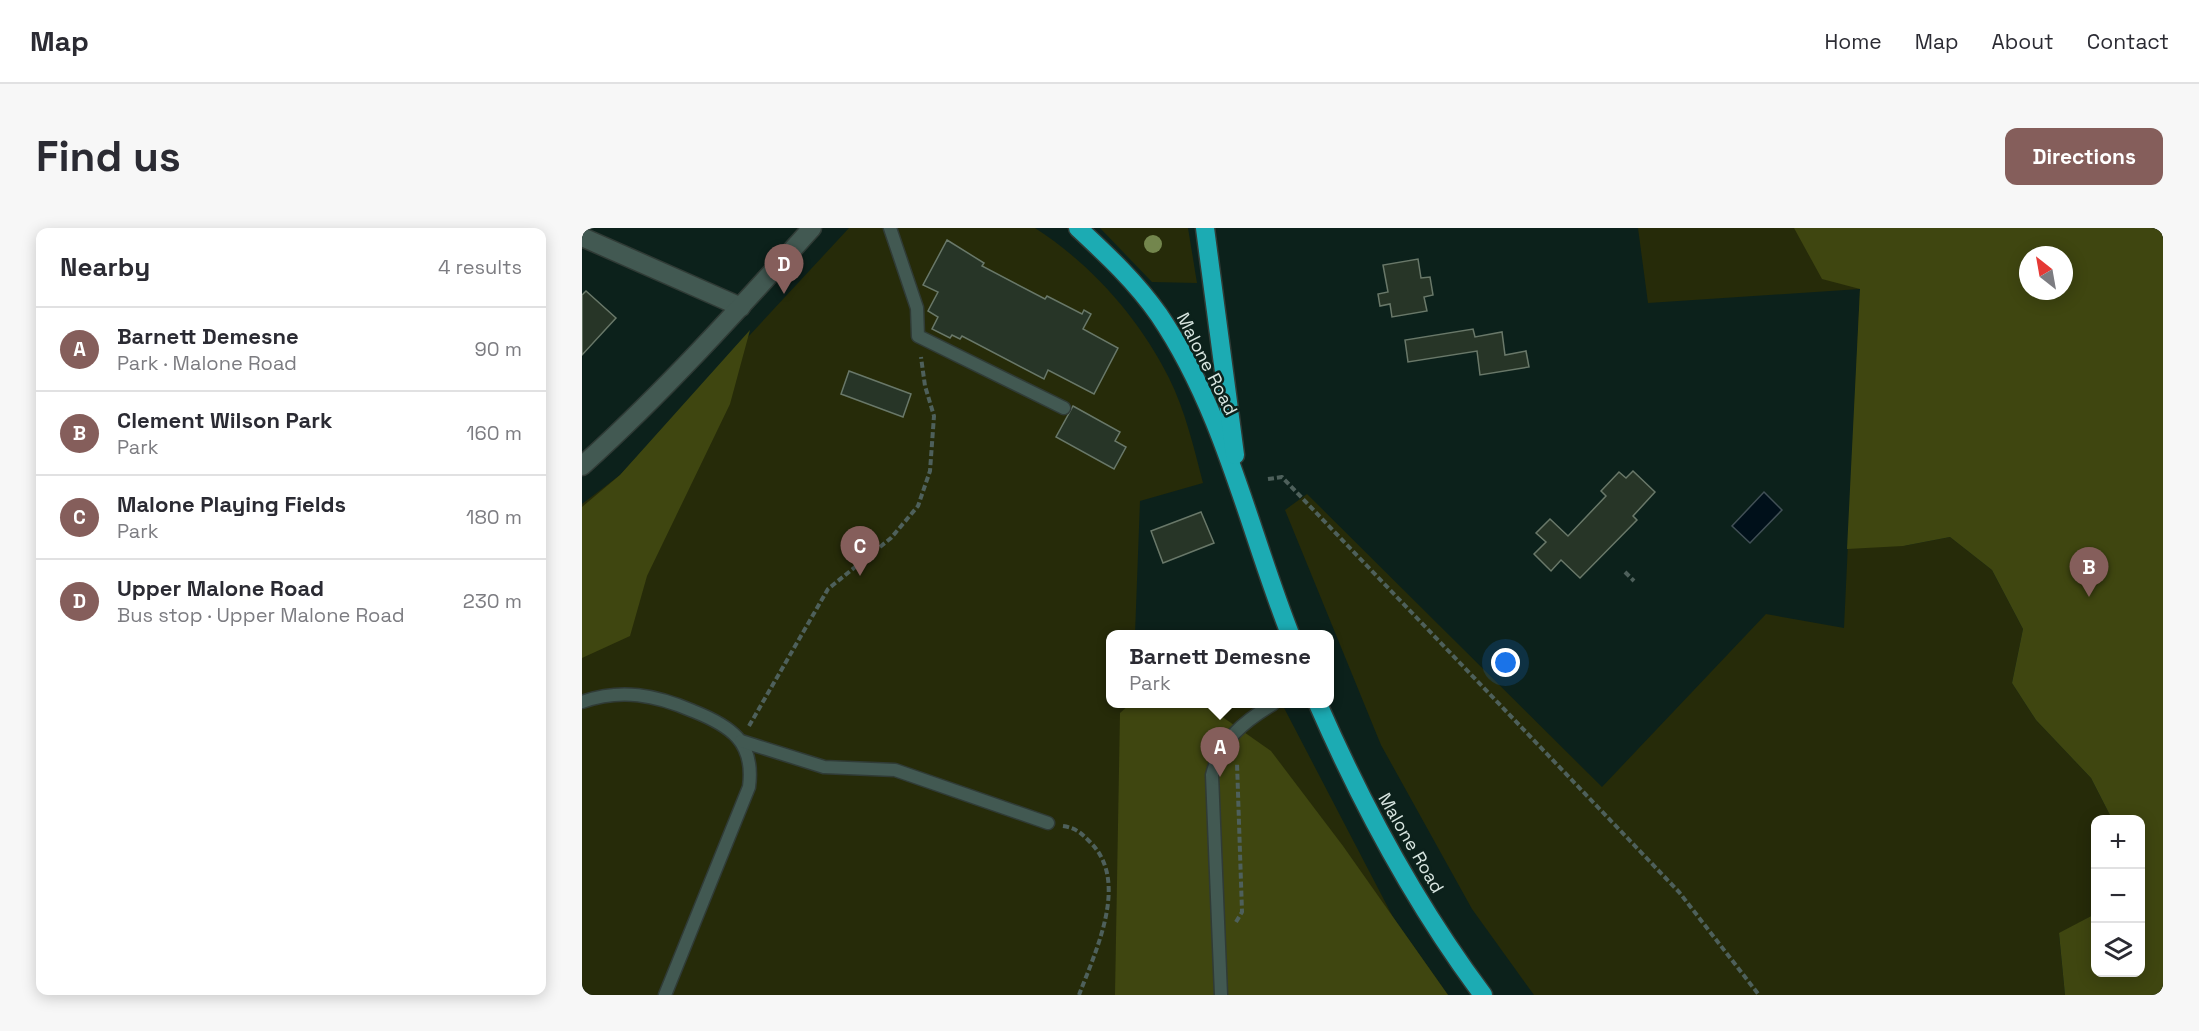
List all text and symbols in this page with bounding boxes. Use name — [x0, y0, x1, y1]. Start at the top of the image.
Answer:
text: Map — [30, 23, 89, 59]
text: Home — [1824, 28, 1882, 55]
text: Map — [1915, 28, 1959, 55]
text: About — [1992, 28, 2054, 55]
text: Contact — [2087, 28, 2169, 55]
button: Directions — [2005, 128, 2163, 185]
text: Find us — [36, 130, 181, 183]
pin: D — [764, 244, 804, 294]
north arrow — [2019, 246, 2073, 300]
text: Nearby — [60, 250, 150, 284]
text: 4 results — [438, 254, 522, 280]
street label: Malone Road — [1172, 309, 1243, 419]
text: Barnett Demesne — [117, 322, 299, 350]
text: A — [73, 336, 86, 362]
text: 90 m — [475, 336, 522, 362]
text: Park · Malone Road — [117, 350, 297, 376]
text: Clement Wilson Park — [117, 406, 332, 434]
text: B — [73, 420, 86, 446]
text: 160 m — [466, 420, 522, 446]
text: Park — [117, 434, 159, 460]
text: Malone Playing Fields — [117, 490, 346, 518]
text: C — [73, 504, 86, 530]
text: 180 m — [466, 504, 522, 530]
text: Park — [117, 518, 159, 544]
pin: C — [840, 526, 880, 576]
pin: B — [2070, 548, 2108, 597]
text: Upper Malone Road — [117, 574, 324, 602]
text: D — [73, 588, 86, 614]
text: 230 m — [463, 588, 522, 614]
text: Bus stop · Upper Malone Road — [117, 602, 405, 628]
popup — [1106, 630, 1334, 708]
text: Barnett Demesne — [1129, 642, 1311, 670]
your location — [1491, 648, 1520, 677]
text: Park — [1129, 670, 1171, 696]
pin: A — [1200, 728, 1240, 777]
street label: Malone Road — [1373, 789, 1449, 897]
map controls — [2091, 815, 2145, 977]
button: + — [2091, 815, 2145, 869]
button: − — [2091, 869, 2145, 923]
button: layers — [2091, 923, 2145, 977]

